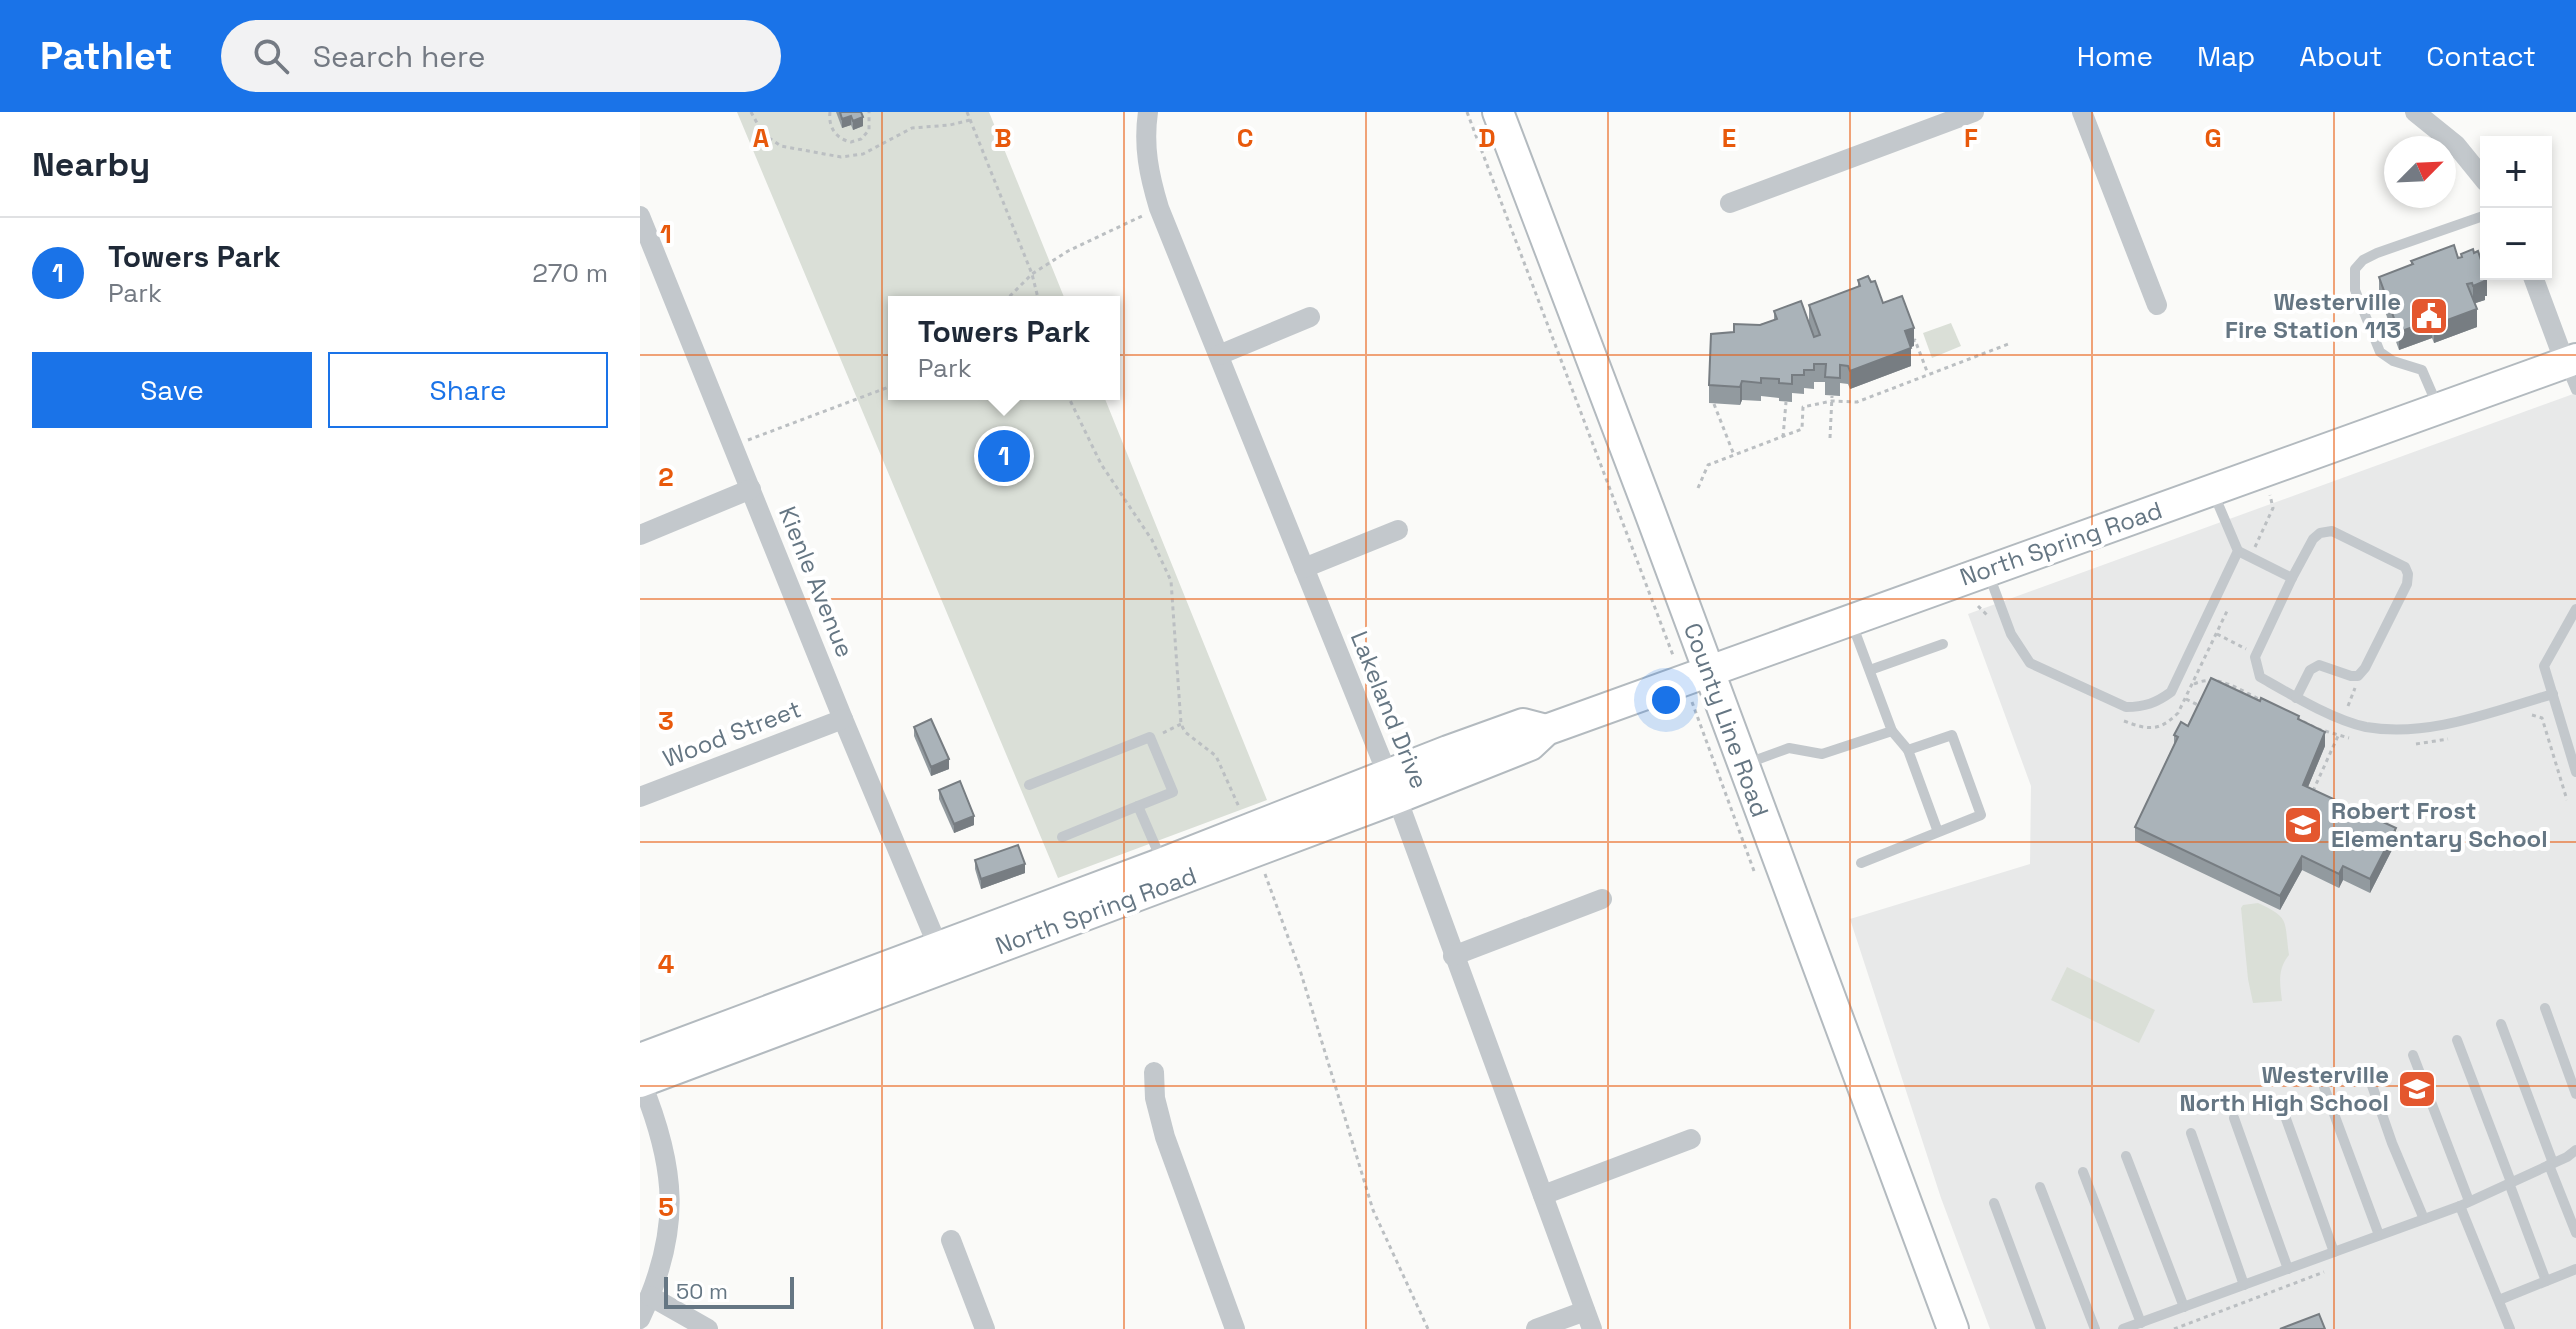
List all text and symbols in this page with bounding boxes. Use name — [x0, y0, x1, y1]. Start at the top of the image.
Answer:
search box — [221, 20, 781, 92]
text: Pathlet — [40, 32, 173, 80]
icon: search — [249, 34, 293, 78]
text: Search here — [313, 37, 486, 76]
text: Home — [2077, 38, 2153, 74]
text: Map — [2197, 38, 2255, 74]
text: About — [2299, 38, 2382, 74]
text: Contact — [2426, 38, 2536, 74]
text: A — [753, 121, 770, 155]
text: B — [994, 121, 1012, 155]
text: C — [1237, 121, 1253, 155]
text: D — [1478, 121, 1496, 155]
text: E — [1722, 121, 1736, 155]
text: F — [1964, 121, 1978, 155]
text: G — [2204, 121, 2222, 155]
north arrow — [2384, 136, 2456, 208]
map controls — [2480, 136, 2552, 280]
button: + — [2480, 136, 2552, 208]
text: Nearby — [32, 143, 150, 186]
button: − — [2480, 208, 2552, 280]
text: 1 — [660, 217, 672, 251]
text: Towers Park — [108, 237, 281, 276]
text: 1 — [52, 256, 64, 290]
text: 270 m — [532, 256, 608, 290]
text: Park — [108, 276, 162, 310]
place label: Westerville Fire Station 113 — [2225, 286, 2401, 345]
public building icon: Westerville Fire Station 113 — [2408, 295, 2450, 337]
popup — [888, 296, 1120, 400]
text: Towers Park — [918, 312, 1090, 351]
text: Park — [918, 351, 972, 385]
button: Save — [32, 352, 312, 428]
button: Share — [328, 352, 608, 428]
pin: 1 — [978, 426, 1030, 486]
text: 2 — [658, 460, 674, 494]
street label: North Spring Road — [1956, 494, 2166, 593]
street label: Kienle Avenue — [772, 502, 861, 662]
street label: County Line Road — [1677, 619, 1776, 821]
street label: Lakeland Drive — [1344, 627, 1435, 793]
your location — [1646, 680, 1686, 720]
street label: Wood Street — [658, 693, 805, 774]
text: 3 — [658, 704, 674, 738]
place label: Robert Frost Elementary School — [2331, 795, 2548, 854]
school or university icon: Robert Frost Elementary School — [2282, 804, 2324, 846]
street label: North Spring Road — [991, 860, 1201, 961]
text: 4 — [658, 947, 674, 981]
place label: Westerville North High School — [2179, 1059, 2389, 1118]
school or university icon: Westerville North High School — [2396, 1068, 2438, 1110]
text: 5 — [658, 1190, 674, 1224]
scale bar — [664, 1273, 794, 1309]
text: 50 m — [676, 1277, 728, 1305]

